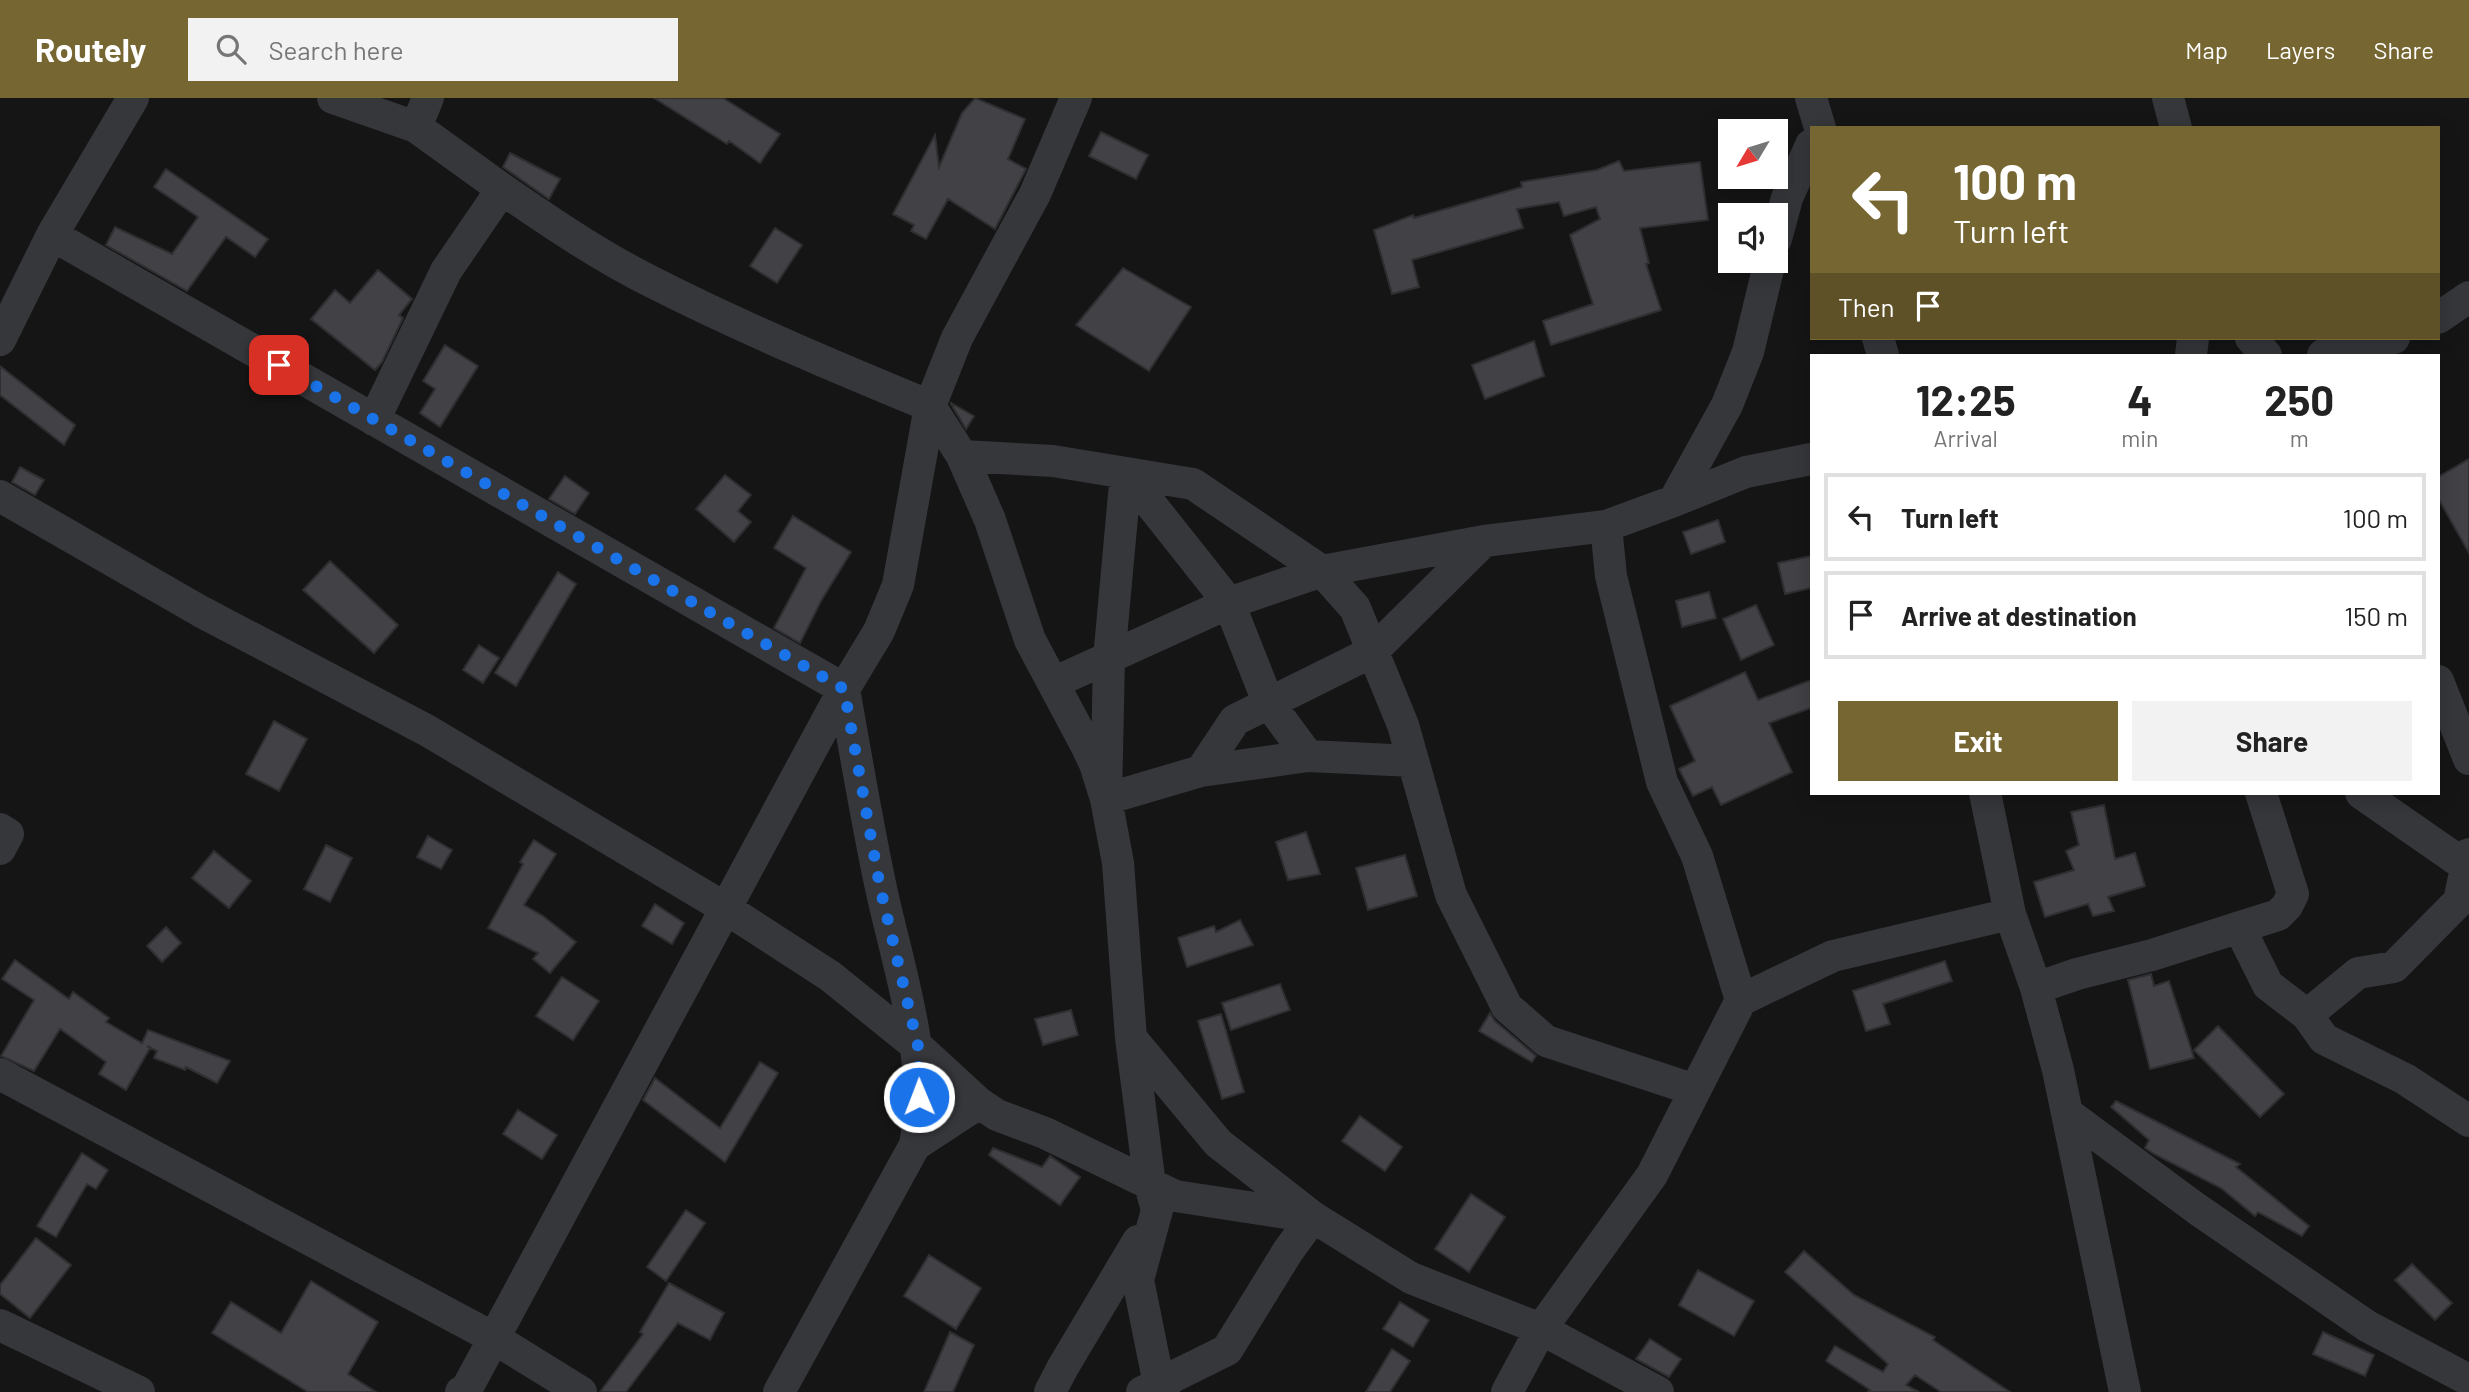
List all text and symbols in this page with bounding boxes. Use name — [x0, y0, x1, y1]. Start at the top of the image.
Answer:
search box — [188, 18, 678, 81]
text: Routely — [35, 29, 146, 69]
icon: search — [212, 30, 250, 68]
text: Search here — [268, 34, 404, 65]
text: Map — [2185, 35, 2228, 64]
text: Layers — [2266, 35, 2335, 64]
text: Share — [2373, 35, 2434, 64]
north arrow — [1718, 119, 1788, 189]
map controls — [1718, 119, 1788, 273]
text: 100 m — [1953, 151, 2077, 210]
icon: left — [1838, 154, 1929, 245]
button: sound — [1718, 203, 1788, 273]
text: Turn left — [1953, 211, 2070, 249]
icon: arrive — [1909, 287, 1947, 325]
text: Then — [1838, 291, 1895, 322]
pin — [249, 335, 309, 395]
icon: arrive — [260, 346, 298, 384]
text: 12:25 — [1916, 374, 2016, 424]
text: 4 — [2127, 374, 2153, 424]
text: 250 — [2264, 374, 2334, 424]
text: Arrival — [1933, 424, 1998, 452]
text: min — [2121, 424, 2159, 452]
text: m — [2290, 424, 2309, 452]
icon: left — [1842, 498, 1880, 536]
text: Turn left — [1901, 502, 1999, 533]
text: 100 m — [2343, 502, 2408, 533]
icon: arrive — [1842, 596, 1880, 634]
text: Arrive at destination — [1901, 600, 2137, 631]
text: 150 m — [2344, 600, 2408, 631]
button: Exit — [1838, 701, 2118, 781]
button: Share — [2132, 701, 2412, 781]
position arrow — [882, 1060, 956, 1134]

